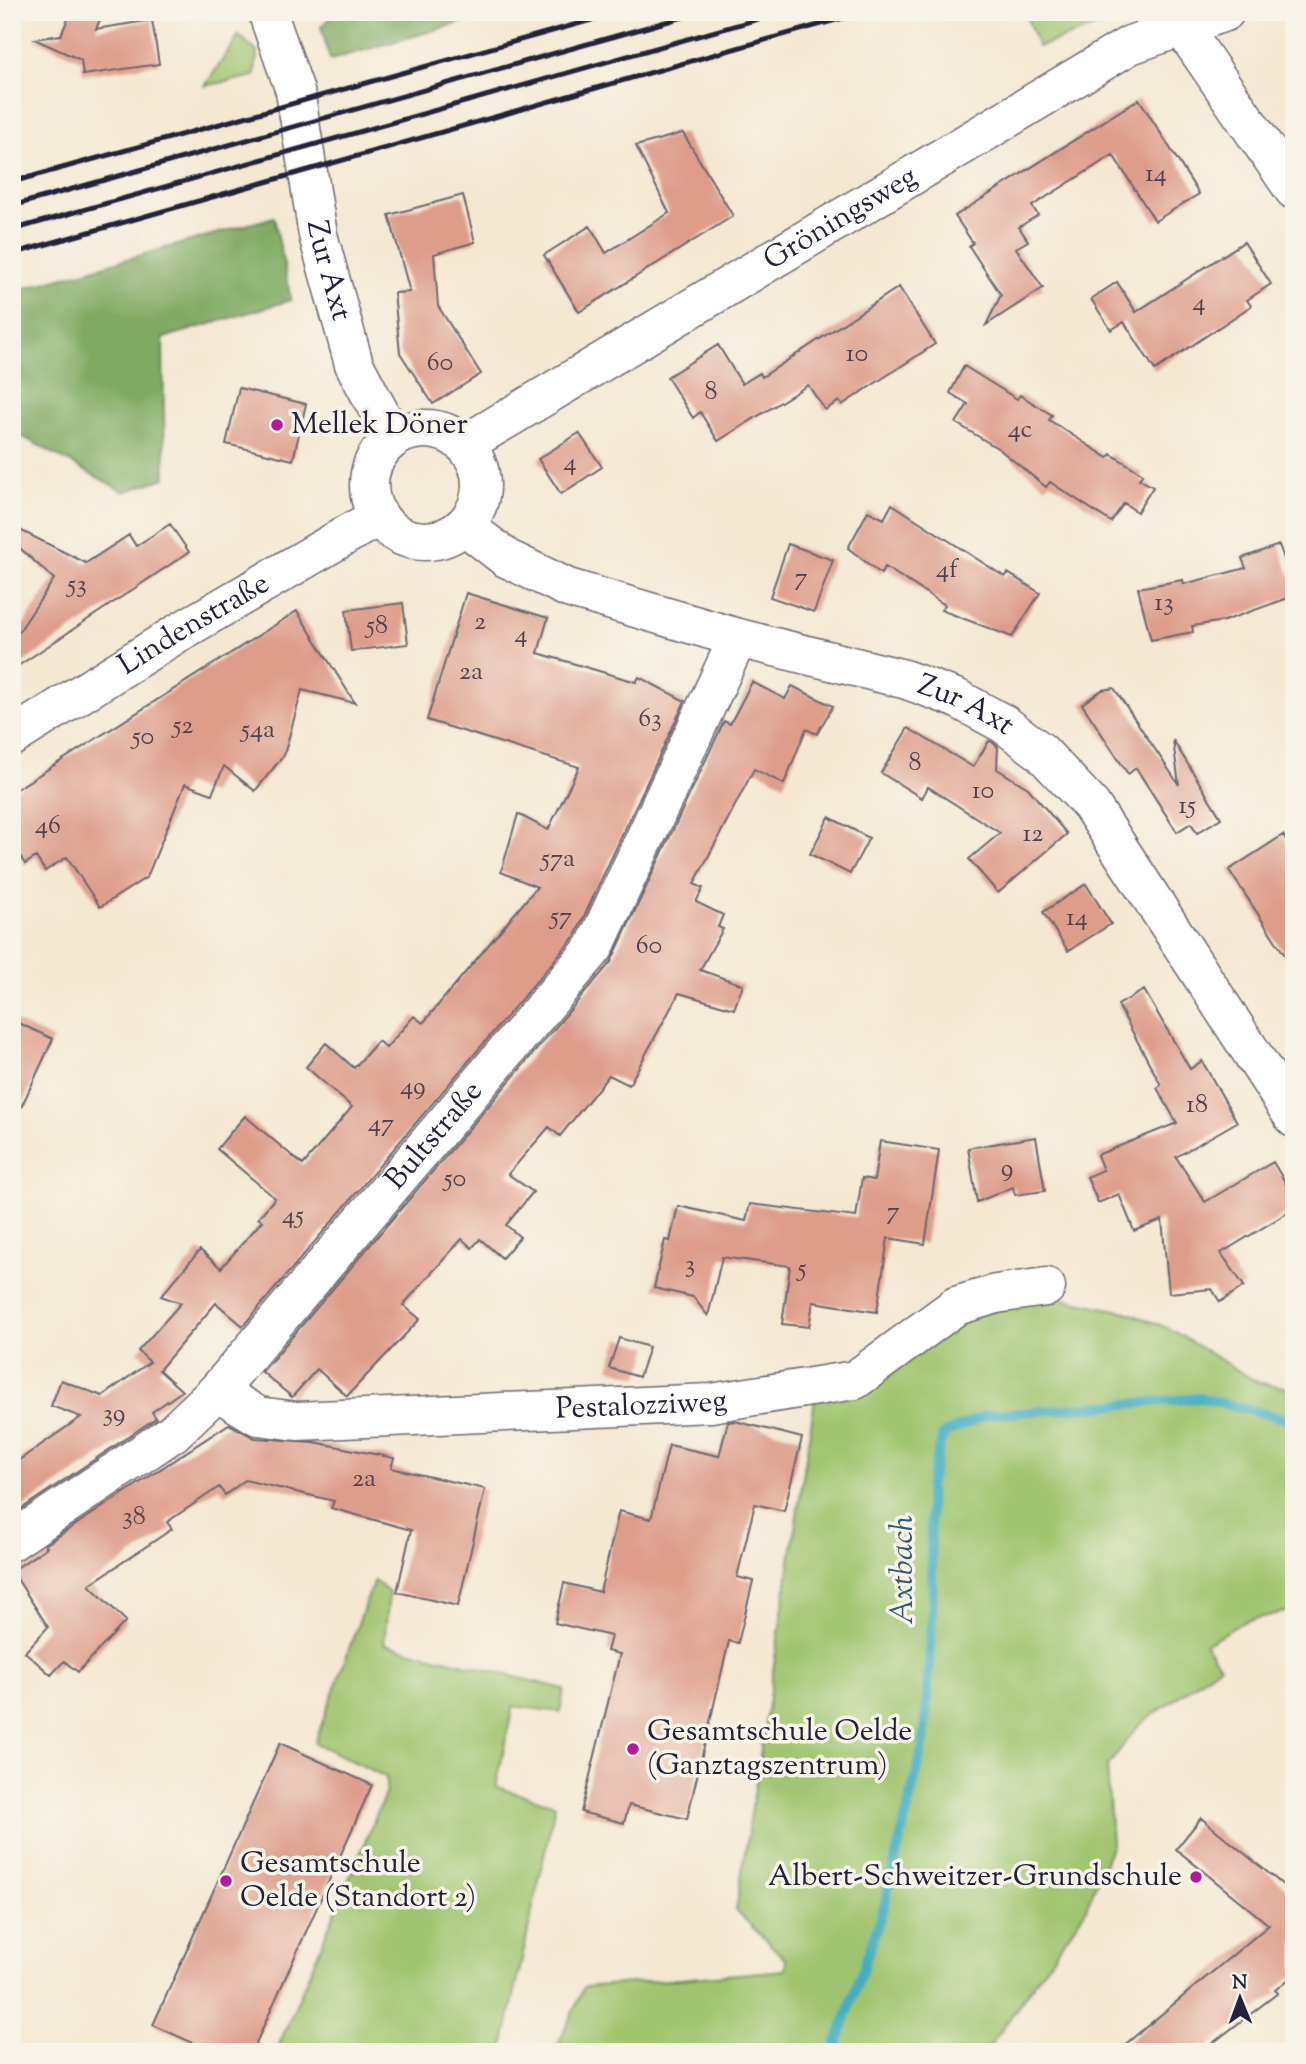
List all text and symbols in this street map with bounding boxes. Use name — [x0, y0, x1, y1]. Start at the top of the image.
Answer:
street label: Gröningsweg — [756, 156, 926, 281]
house number: 14 — [1145, 156, 1167, 193]
street label: Zur Axt — [294, 217, 362, 326]
house number: 4 — [1192, 285, 1206, 322]
house number: 10 — [846, 336, 868, 373]
house number: 60 — [427, 345, 453, 382]
house number: 8 — [704, 374, 718, 411]
place label: Mellek Döner — [291, 404, 468, 447]
house number: 4c — [1008, 412, 1033, 449]
marker: Mellek Döner — [269, 417, 285, 433]
house number: 4 — [563, 445, 577, 482]
house number: 4f — [936, 552, 959, 589]
house number: 7 — [794, 560, 808, 597]
street label: Lindenstraße — [110, 563, 278, 687]
house number: 53 — [65, 567, 87, 604]
house number: 13 — [1154, 585, 1174, 622]
house number: 2 — [474, 604, 486, 641]
house number: 58 — [364, 608, 388, 645]
house number: 4 — [514, 617, 528, 654]
house number: 2a — [459, 654, 483, 691]
street label: Zur Axt — [911, 664, 1024, 746]
house number: 63 — [638, 701, 662, 738]
house number: 52 — [170, 708, 194, 745]
house number: 54a — [239, 712, 275, 749]
house number: 50 — [130, 719, 154, 756]
house number: 8 — [908, 745, 922, 782]
house number: 10 — [972, 773, 994, 810]
house number: 15 — [1178, 788, 1196, 825]
house number: 46 — [35, 808, 61, 845]
house number: 12 — [1022, 816, 1044, 853]
house number: 57a — [539, 841, 575, 878]
house number: 57 — [548, 899, 572, 936]
house number: 14 — [1066, 900, 1088, 937]
house number: 60 — [636, 928, 662, 965]
house number: 49 — [400, 1069, 426, 1106]
street label: Bultstraße — [375, 1072, 493, 1200]
house number: 18 — [1186, 1087, 1208, 1124]
house number: 47 — [368, 1106, 394, 1143]
house number: 9 — [1001, 1151, 1013, 1188]
house number: 50 — [442, 1161, 466, 1198]
house number: 7 — [886, 1194, 900, 1231]
house number: 45 — [282, 1198, 304, 1235]
house number: 3 — [685, 1247, 695, 1284]
house number: 5 — [796, 1251, 807, 1288]
street label: Pestalozziweg — [555, 1379, 730, 1431]
house number: 39 — [103, 1396, 125, 1433]
house number: 2a — [352, 1461, 376, 1498]
house number: 38 — [122, 1499, 146, 1536]
water label: Axtbach — [881, 1515, 927, 1625]
place label: Gesamtschule Oelde (Ganztagszentrum) — [647, 1711, 912, 1788]
marker: Gesamtschule Oelde (Ganztagszentrum) — [625, 1741, 641, 1757]
place label: Gesamtschule Oelde (Standort 2) — [240, 1843, 476, 1920]
place label: Albert-Schweitzer-Grundschule — [768, 1856, 1182, 1899]
marker: Albert-Schweitzer-Grundschule — [1188, 1869, 1204, 1885]
marker: Gesamtschule Oelde (Standort 2) — [218, 1873, 234, 1889]
north arrow — [1204, 1962, 1274, 2032]
text: N — [1232, 1970, 1248, 1997]

